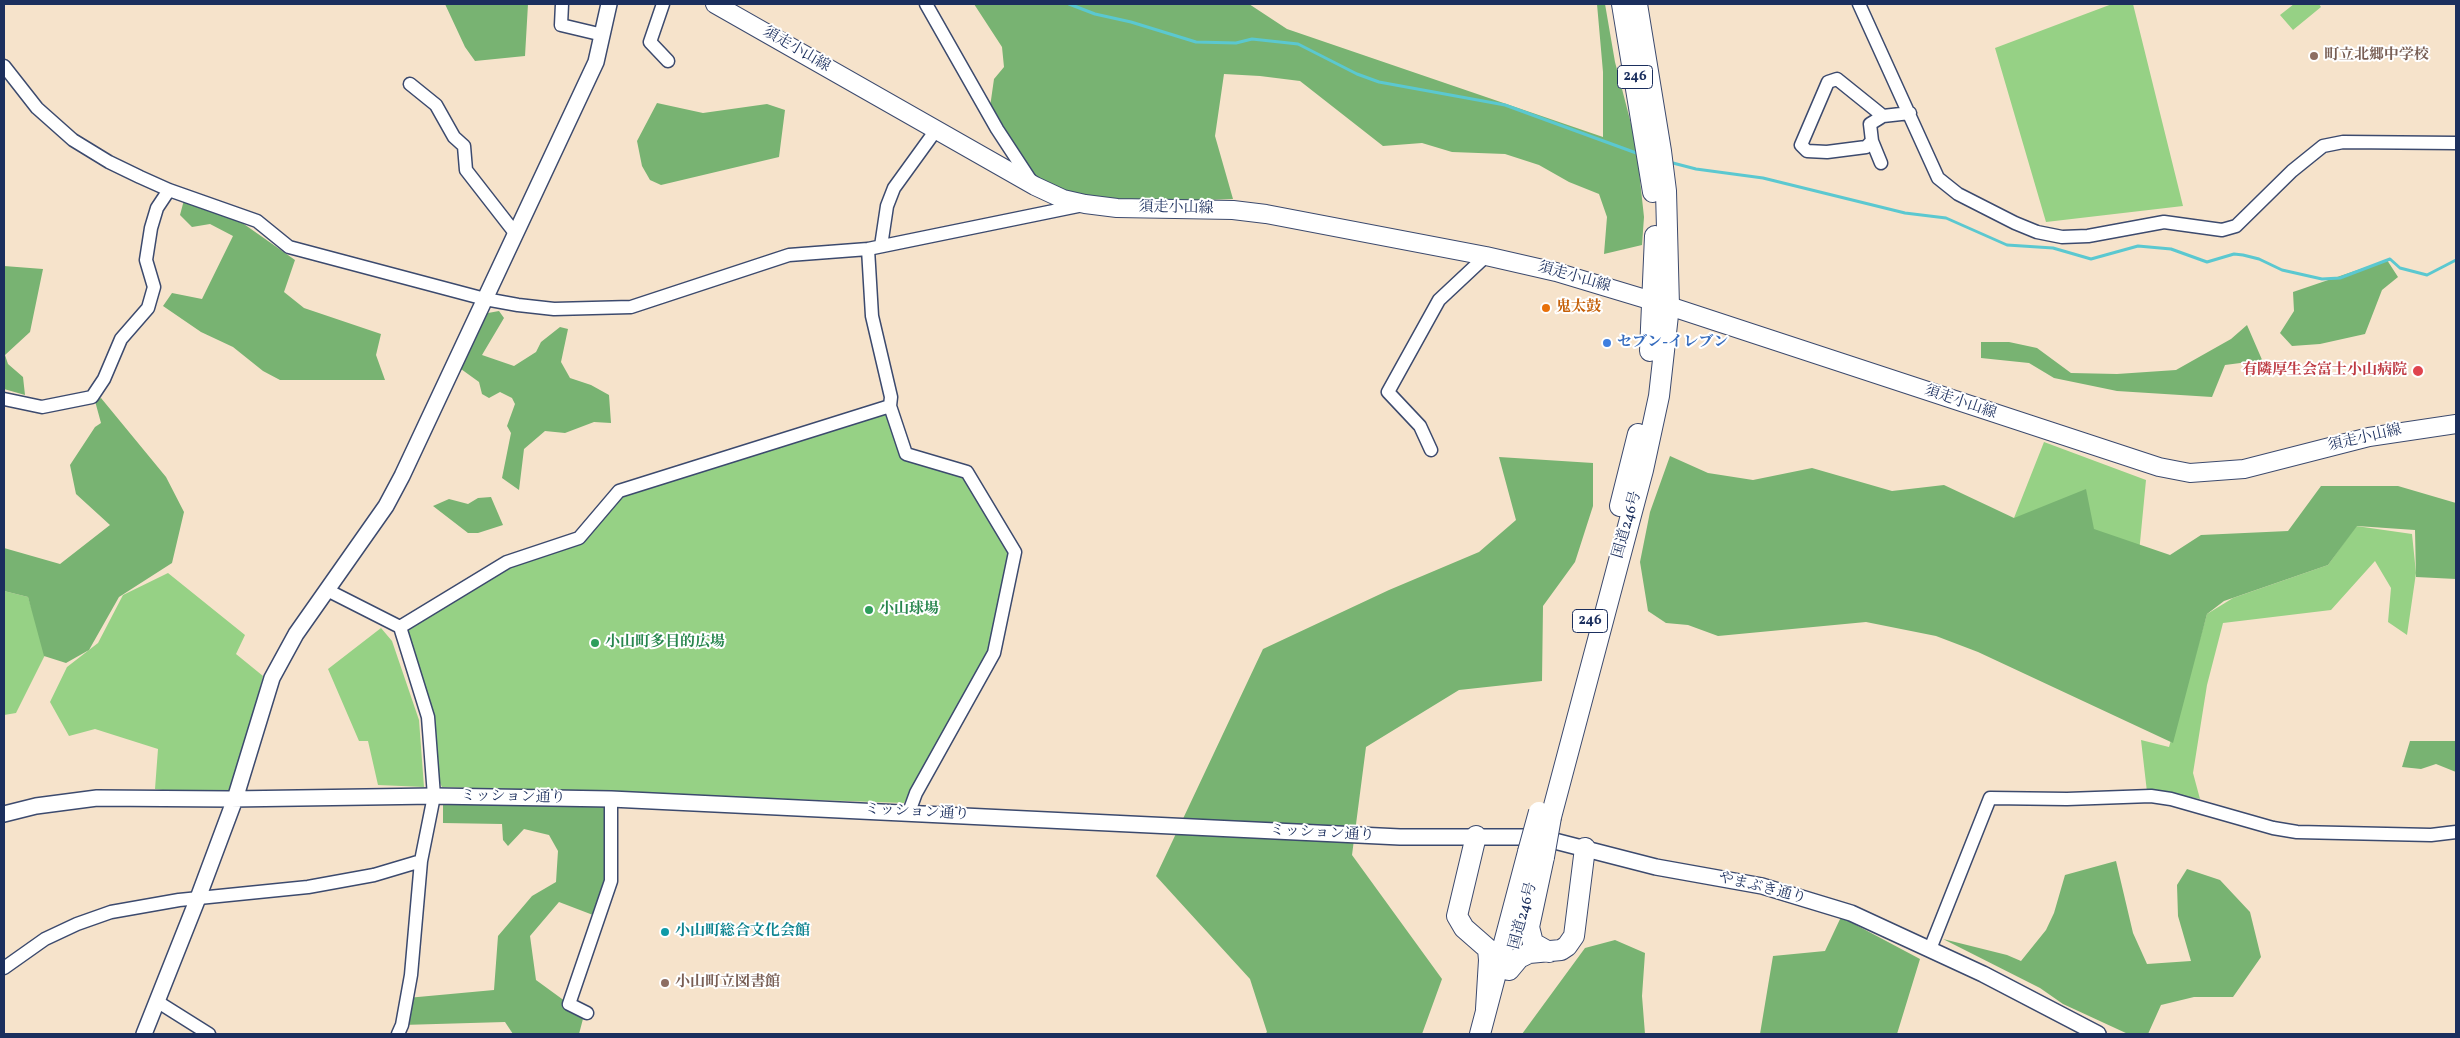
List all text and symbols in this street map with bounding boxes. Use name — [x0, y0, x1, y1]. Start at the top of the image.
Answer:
street label: 須走小山線 — [759, 23, 833, 77]
place label: 町立北郷中学校 — [2324, 47, 2429, 65]
marker: 町立北郷中学校 — [2308, 50, 2320, 62]
road number: 246 — [1618, 66, 1652, 88]
street label: 須走小山線 — [1138, 199, 1214, 219]
street label: 須走小山線 — [1535, 259, 1613, 297]
place label: 鬼太鼓 — [1556, 299, 1601, 317]
marker: 鬼太鼓 — [1540, 302, 1552, 314]
place label: セブン-イレブン — [1617, 334, 1728, 352]
marker: セブン-イレブン — [1601, 337, 1613, 349]
place label: 有隣厚生会富士小山病院 — [2242, 362, 2407, 380]
marker: 有隣厚生会富士小山病院 — [2411, 364, 2425, 378]
street label: 須走小山線 — [1922, 382, 1998, 424]
street label: 須走小山線 — [2326, 422, 2404, 456]
street label: 国道246号 — [1610, 489, 1646, 561]
place label: 小山球場 — [879, 601, 939, 619]
marker: 小山球場 — [863, 604, 875, 616]
road number: 246 — [1572, 610, 1608, 632]
place label: 小山町多目的広場 — [605, 634, 725, 652]
marker: 小山町多目的広場 — [589, 637, 601, 649]
street label: ミッション通り — [460, 788, 566, 808]
street label: ミッション通り — [864, 801, 970, 825]
street label: ミッション通り — [1269, 822, 1375, 846]
street label: やまぶき通り — [1716, 869, 1808, 909]
street label: 国道246号 — [1506, 880, 1542, 952]
place label: 小山町総合文化会館 — [675, 923, 810, 941]
marker: 小山町総合文化会館 — [659, 926, 671, 938]
place label: 小山町立図書館 — [675, 974, 780, 992]
marker: 小山町立図書館 — [659, 977, 671, 989]

